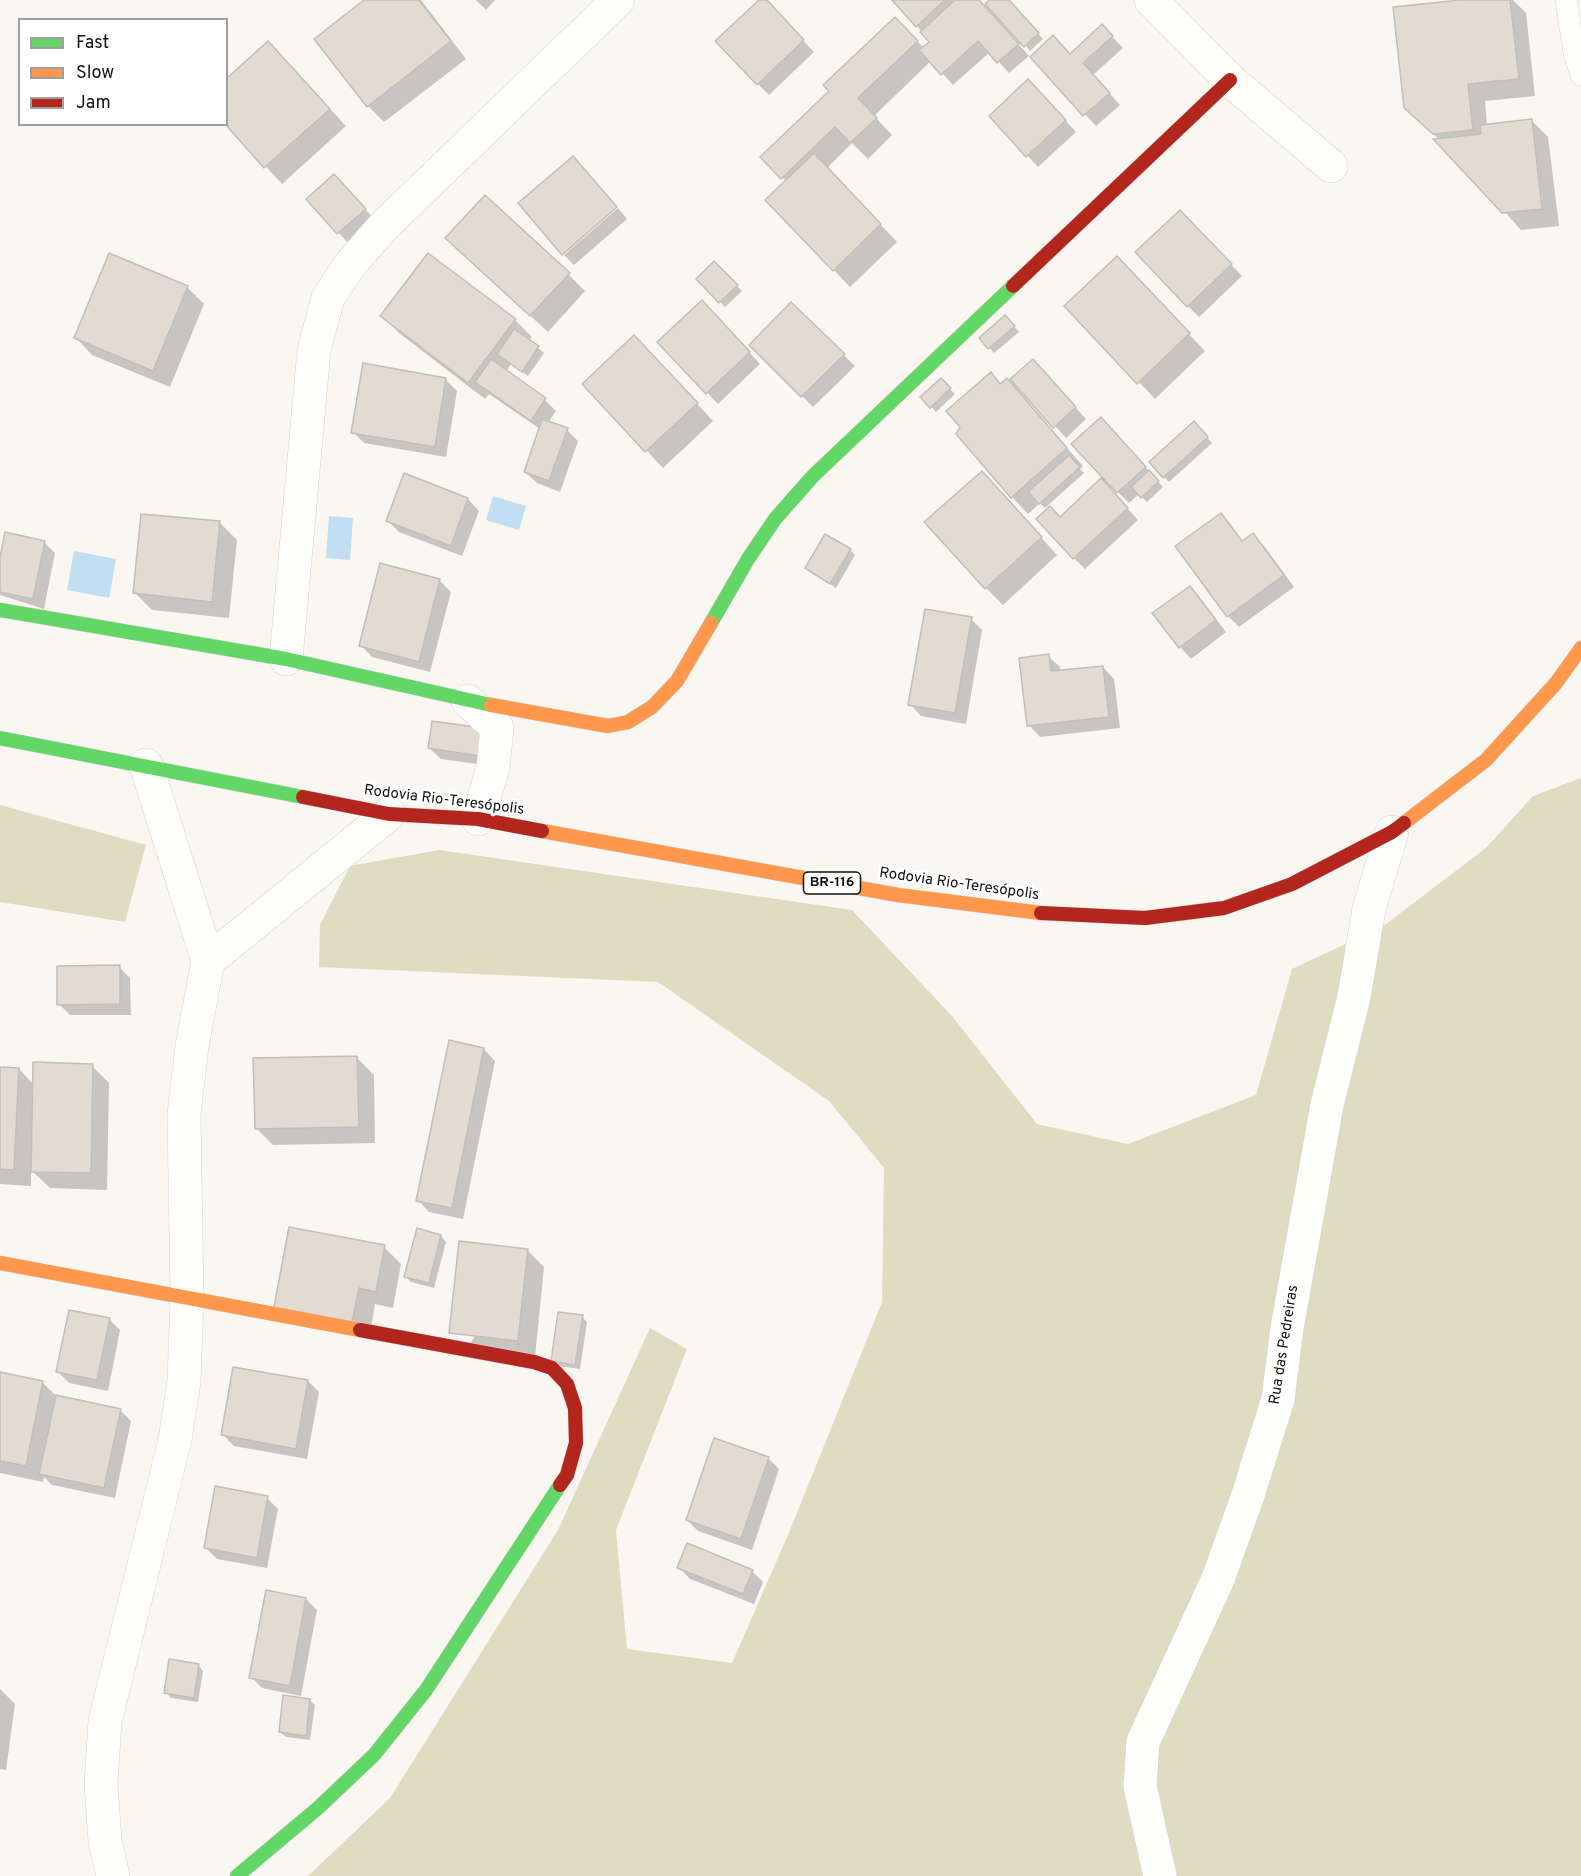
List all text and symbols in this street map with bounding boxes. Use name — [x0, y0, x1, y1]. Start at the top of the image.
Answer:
legend — [18, 18, 228, 126]
text: Fast — [76, 32, 109, 55]
text: Slow — [76, 62, 114, 85]
text: Jam — [76, 92, 111, 115]
street label: Rodovia Rio-Teresópolis — [363, 782, 525, 820]
street label: Rodovia Rio-Teresópolis — [878, 865, 1040, 905]
road number: BR-116 — [804, 872, 860, 894]
street label: Rua das Pedreiras — [1267, 1284, 1303, 1406]

